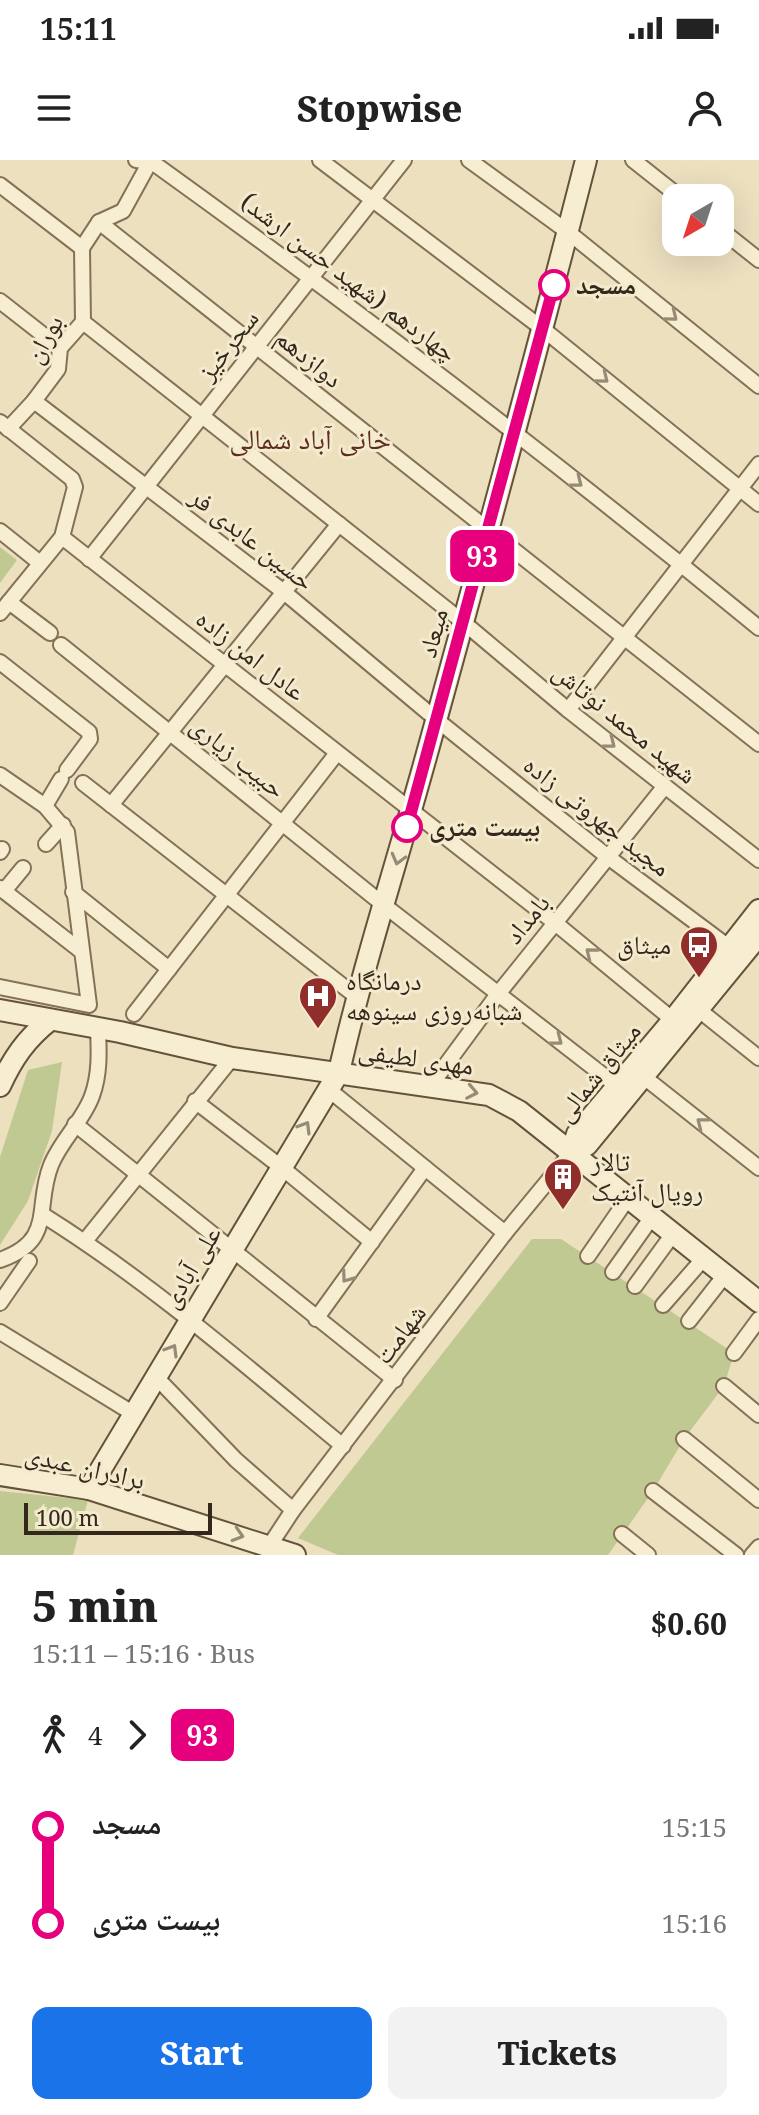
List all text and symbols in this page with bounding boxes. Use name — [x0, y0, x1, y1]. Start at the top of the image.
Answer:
text: 15:11 — [40, 8, 117, 49]
text: Stopwise — [297, 84, 462, 133]
icon: menu — [32, 86, 76, 130]
icon: person — [683, 86, 727, 130]
street label: چهاردهم (شهید حسن ارشد) — [234, 183, 465, 370]
north arrow — [662, 184, 734, 256]
map controls — [662, 184, 734, 256]
place label: مسجد — [576, 266, 636, 302]
marker: مسجد — [539, 270, 569, 300]
street label: سحرخیز — [187, 301, 266, 388]
one-way arrow — [663, 306, 677, 321]
street label: بوران — [15, 308, 71, 369]
street label: دوازدهم — [268, 319, 351, 395]
one-way arrow — [594, 368, 608, 383]
district label: خانی آباد شمالی — [229, 419, 391, 457]
one-way arrow — [568, 472, 582, 487]
street label: حسین عابدی‌ فر — [182, 478, 322, 598]
line badge: 93 — [446, 530, 518, 582]
text: 93 — [466, 537, 498, 575]
street label: عادل امن زاده — [189, 600, 314, 709]
street label: میعاد — [408, 604, 456, 661]
street label: شهید محمد نوتاش — [546, 653, 705, 791]
street label: حبیب زیاری — [183, 707, 294, 806]
one-way arrow — [601, 733, 616, 747]
street label: مجید جهروتی زاده — [516, 746, 679, 884]
place label: بیست متری — [429, 808, 540, 844]
marker: بیست متری — [392, 812, 422, 842]
one-way arrow — [391, 852, 407, 866]
street label: بامداد — [495, 886, 557, 951]
bus stop icon: میثاق — [678, 924, 720, 979]
place label: میثاق — [617, 926, 671, 962]
one-way arrow — [585, 948, 600, 962]
place label: درمانگاه شبانه‌روزی سینوهه — [346, 962, 522, 1028]
hospital icon: درمانگاه شبانه‌روزی سینوهه — [297, 975, 339, 1030]
street label: میثاق شمالی — [546, 1014, 649, 1129]
one-way arrow — [548, 1030, 563, 1044]
street label: مهدی لطیفی — [356, 1031, 476, 1083]
one-way arrow — [465, 1082, 478, 1099]
one-way arrow — [696, 1118, 711, 1132]
one-way arrow — [295, 1121, 311, 1136]
place label: تالار رویال آنتیک — [590, 1143, 703, 1209]
building icon: تالار رویال آنتیک — [542, 1156, 584, 1211]
street label: علی آبادی — [151, 1218, 229, 1315]
one-way arrow — [342, 1268, 357, 1282]
street label: شهامت — [365, 1296, 434, 1371]
one-way arrow — [162, 1344, 178, 1359]
street label: برادران عبدی — [22, 1435, 149, 1497]
scale bar — [24, 1499, 212, 1535]
text: 100 m — [36, 1502, 99, 1532]
one-way arrow — [231, 1526, 244, 1542]
text: 5 min — [32, 1575, 158, 1635]
text: $0.60 — [650, 1603, 727, 1644]
text: 15:11 – 15:16 · Bus — [32, 1635, 255, 1671]
icon: walk — [32, 1713, 76, 1757]
icon: forward — [115, 1713, 159, 1757]
text: 93 — [187, 1716, 218, 1754]
text: 4 — [88, 1717, 103, 1753]
text: مسجد — [92, 1802, 161, 1843]
text: 15:15 — [661, 1809, 727, 1845]
text: بیست متری — [92, 1898, 220, 1939]
text: 15:16 — [661, 1905, 727, 1941]
button: Start — [32, 2007, 372, 2099]
button: Tickets — [388, 2007, 727, 2099]

